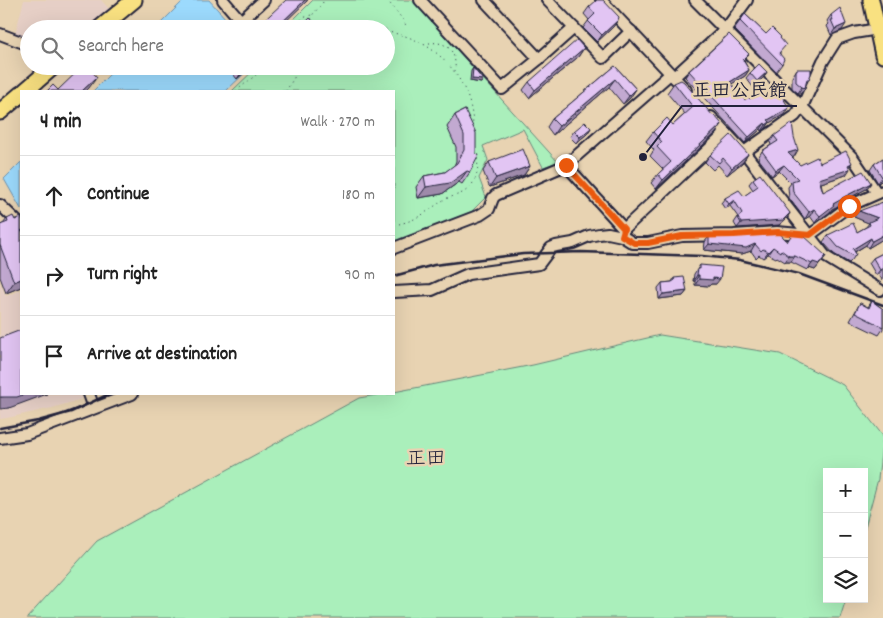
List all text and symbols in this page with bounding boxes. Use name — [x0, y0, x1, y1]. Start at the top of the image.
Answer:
search box — [20, 20, 395, 75]
icon: search — [38, 34, 66, 62]
text: Search here — [78, 34, 164, 61]
callout: 正田公民館 — [682, 72, 797, 106]
text: 正田公民館 — [692, 79, 788, 106]
text: 4 min — [40, 108, 82, 138]
text: Walk · 270 m — [300, 111, 375, 134]
route end — [555, 154, 578, 177]
icon: ahead — [40, 182, 68, 210]
text: Continue — [87, 182, 149, 209]
text: 180 m — [342, 184, 375, 207]
route start — [838, 195, 861, 218]
icon: right — [40, 262, 68, 290]
text: Turn right — [87, 262, 158, 289]
text: 90 m — [344, 264, 375, 287]
icon: arrive — [40, 342, 68, 370]
text: Arrive at destination — [87, 342, 237, 369]
district label: 正田 — [406, 446, 446, 474]
map controls — [823, 468, 868, 603]
button: + — [823, 468, 868, 513]
button: − — [823, 513, 868, 558]
button: layers — [823, 558, 868, 603]

